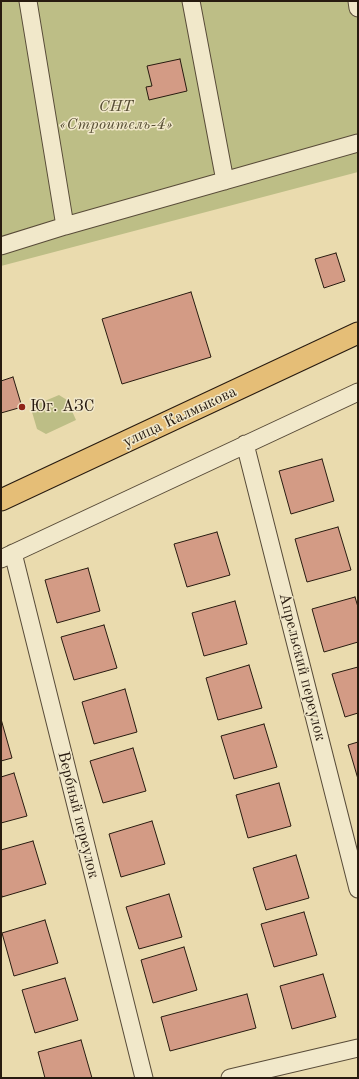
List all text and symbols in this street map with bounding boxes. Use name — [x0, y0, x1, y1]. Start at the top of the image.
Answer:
park label: СНТ «Строитель-4» — [59, 97, 173, 135]
street label: улица Калмыкова — [120, 382, 240, 452]
place label: Юг. АЗС — [30, 397, 94, 417]
marker: Юг. АЗС — [17, 402, 27, 412]
street label: Апрельский переулок — [274, 591, 330, 743]
street label: Вербный переулок — [53, 749, 103, 881]

